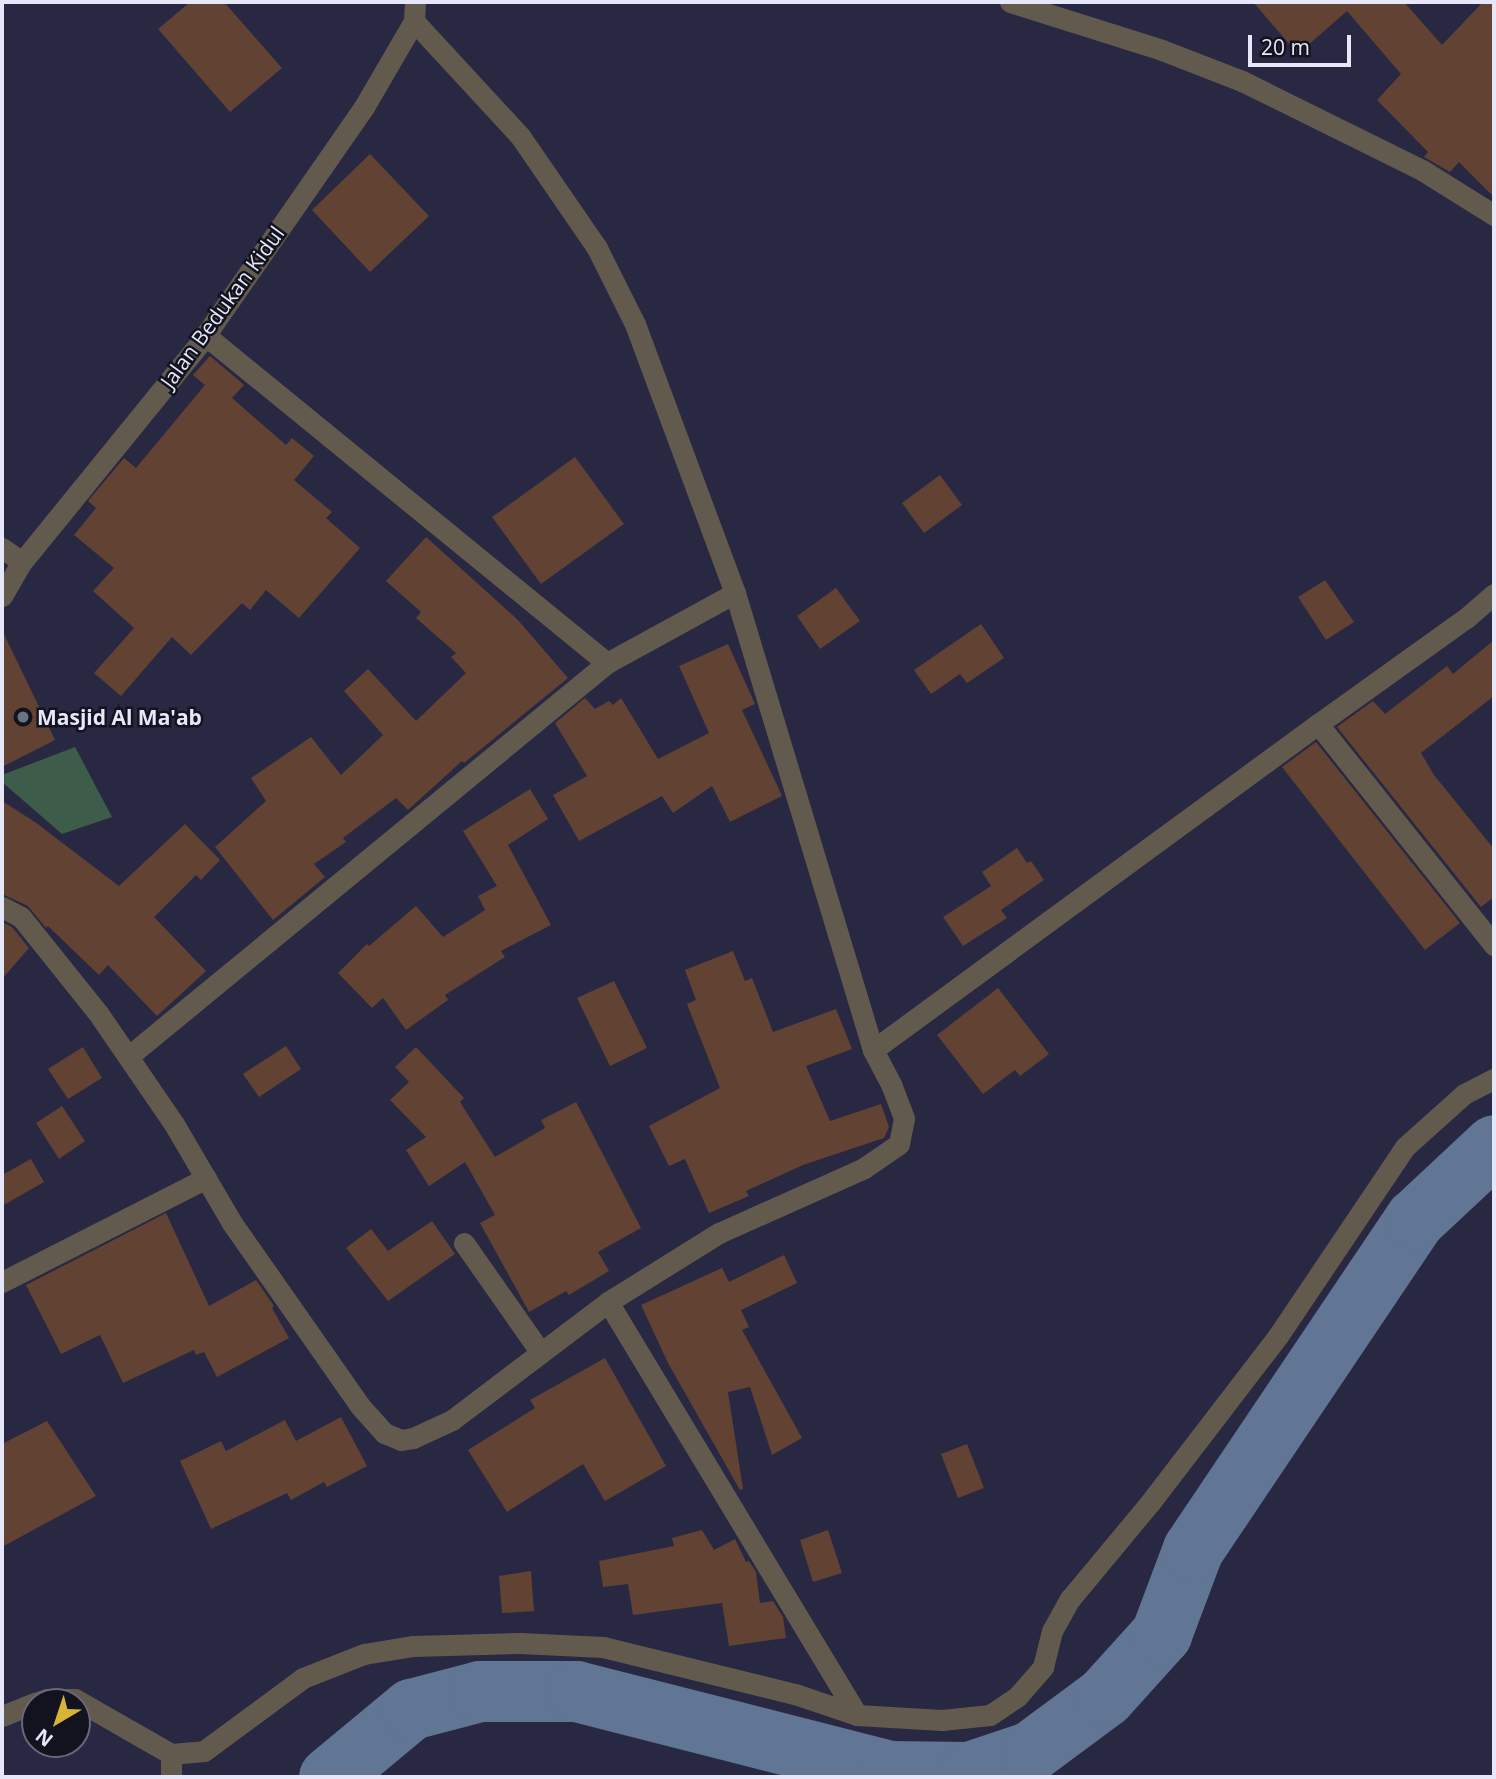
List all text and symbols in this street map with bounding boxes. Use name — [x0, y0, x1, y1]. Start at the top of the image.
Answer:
scale bar — [1251, 21, 1354, 65]
text: 20 m — [1261, 33, 1310, 61]
street label: Jalan Bedukan Kidul — [155, 221, 289, 393]
place label: Masjid Al Ma'ab — [37, 704, 202, 730]
marker: Masjid Al Ma'ab — [15, 709, 31, 725]
north arrow — [21, 1688, 91, 1758]
text: N — [30, 1723, 58, 1753]

